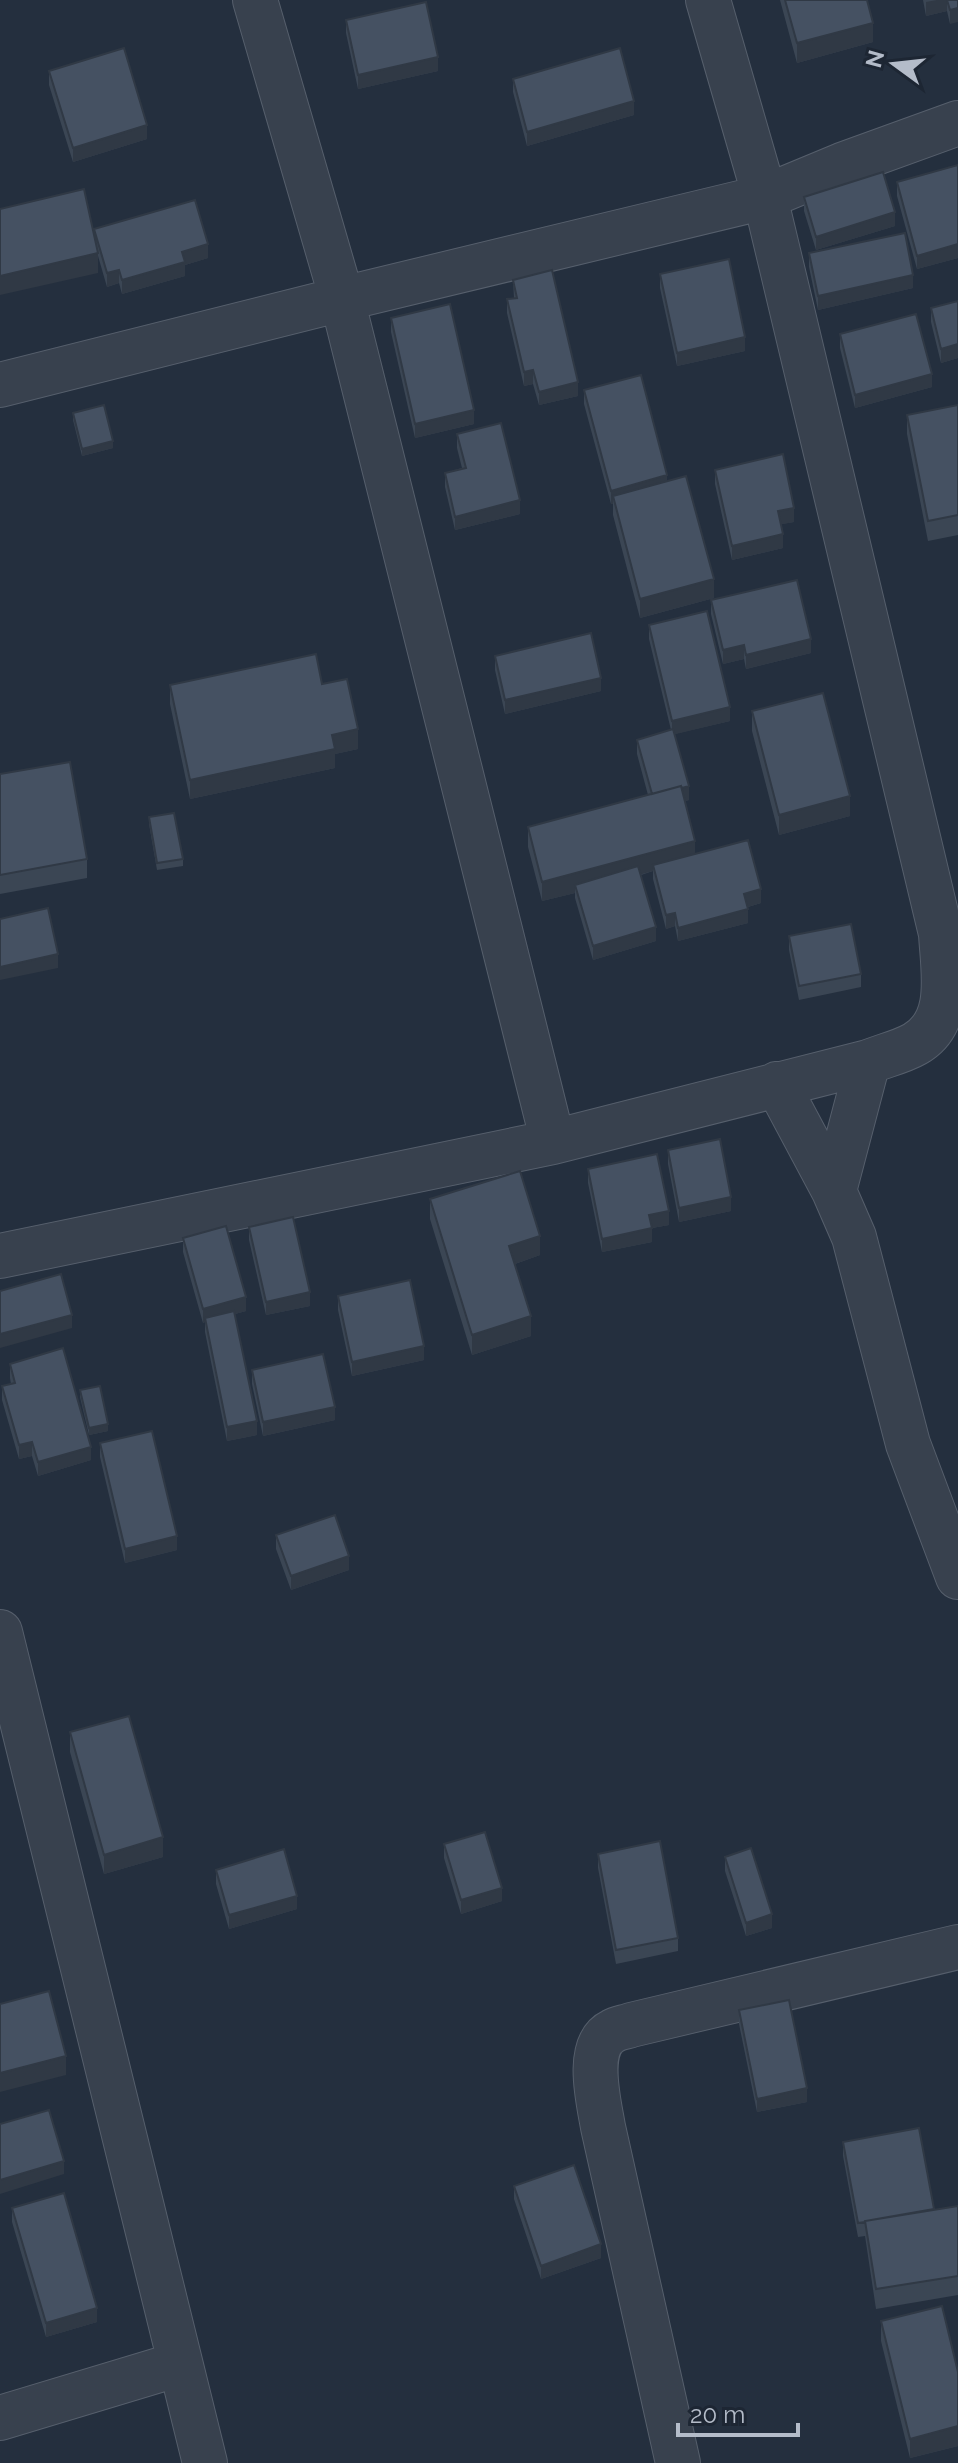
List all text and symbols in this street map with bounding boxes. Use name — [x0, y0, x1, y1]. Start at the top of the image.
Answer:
north arrow — [854, 24, 934, 104]
text: N — [860, 47, 889, 70]
scale bar — [678, 2387, 798, 2437]
text: 20 m — [690, 2400, 745, 2429]

